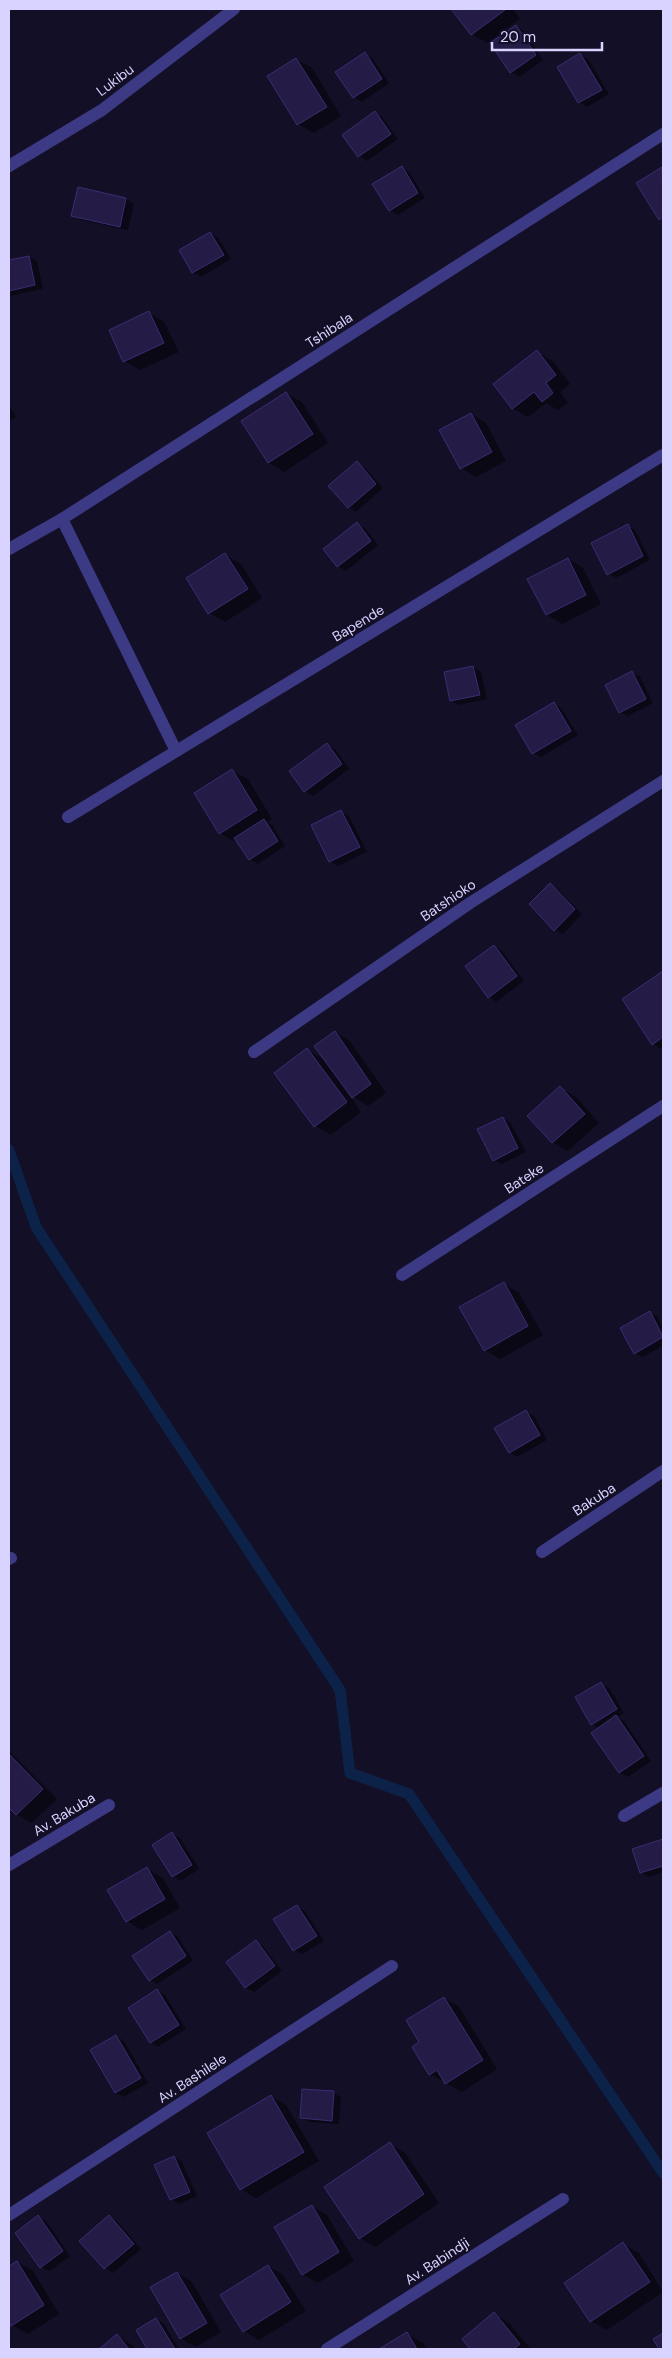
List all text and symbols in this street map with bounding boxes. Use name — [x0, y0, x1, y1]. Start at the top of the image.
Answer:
scale bar — [492, 20, 602, 52]
text: 20 m — [500, 27, 536, 47]
street label: Lukibu — [93, 60, 137, 100]
street label: Tshibala — [302, 308, 356, 352]
street label: Bapende — [329, 600, 387, 646]
street label: Batshioko — [417, 875, 479, 925]
street label: Bateke — [501, 1159, 547, 1197]
street label: Bakuba — [569, 1479, 619, 1519]
street label: Av. Bakuba — [30, 1788, 98, 1840]
street label: Av. Bashilele — [154, 2049, 230, 2107]
street label: Av. Babindji — [401, 2233, 473, 2289]

